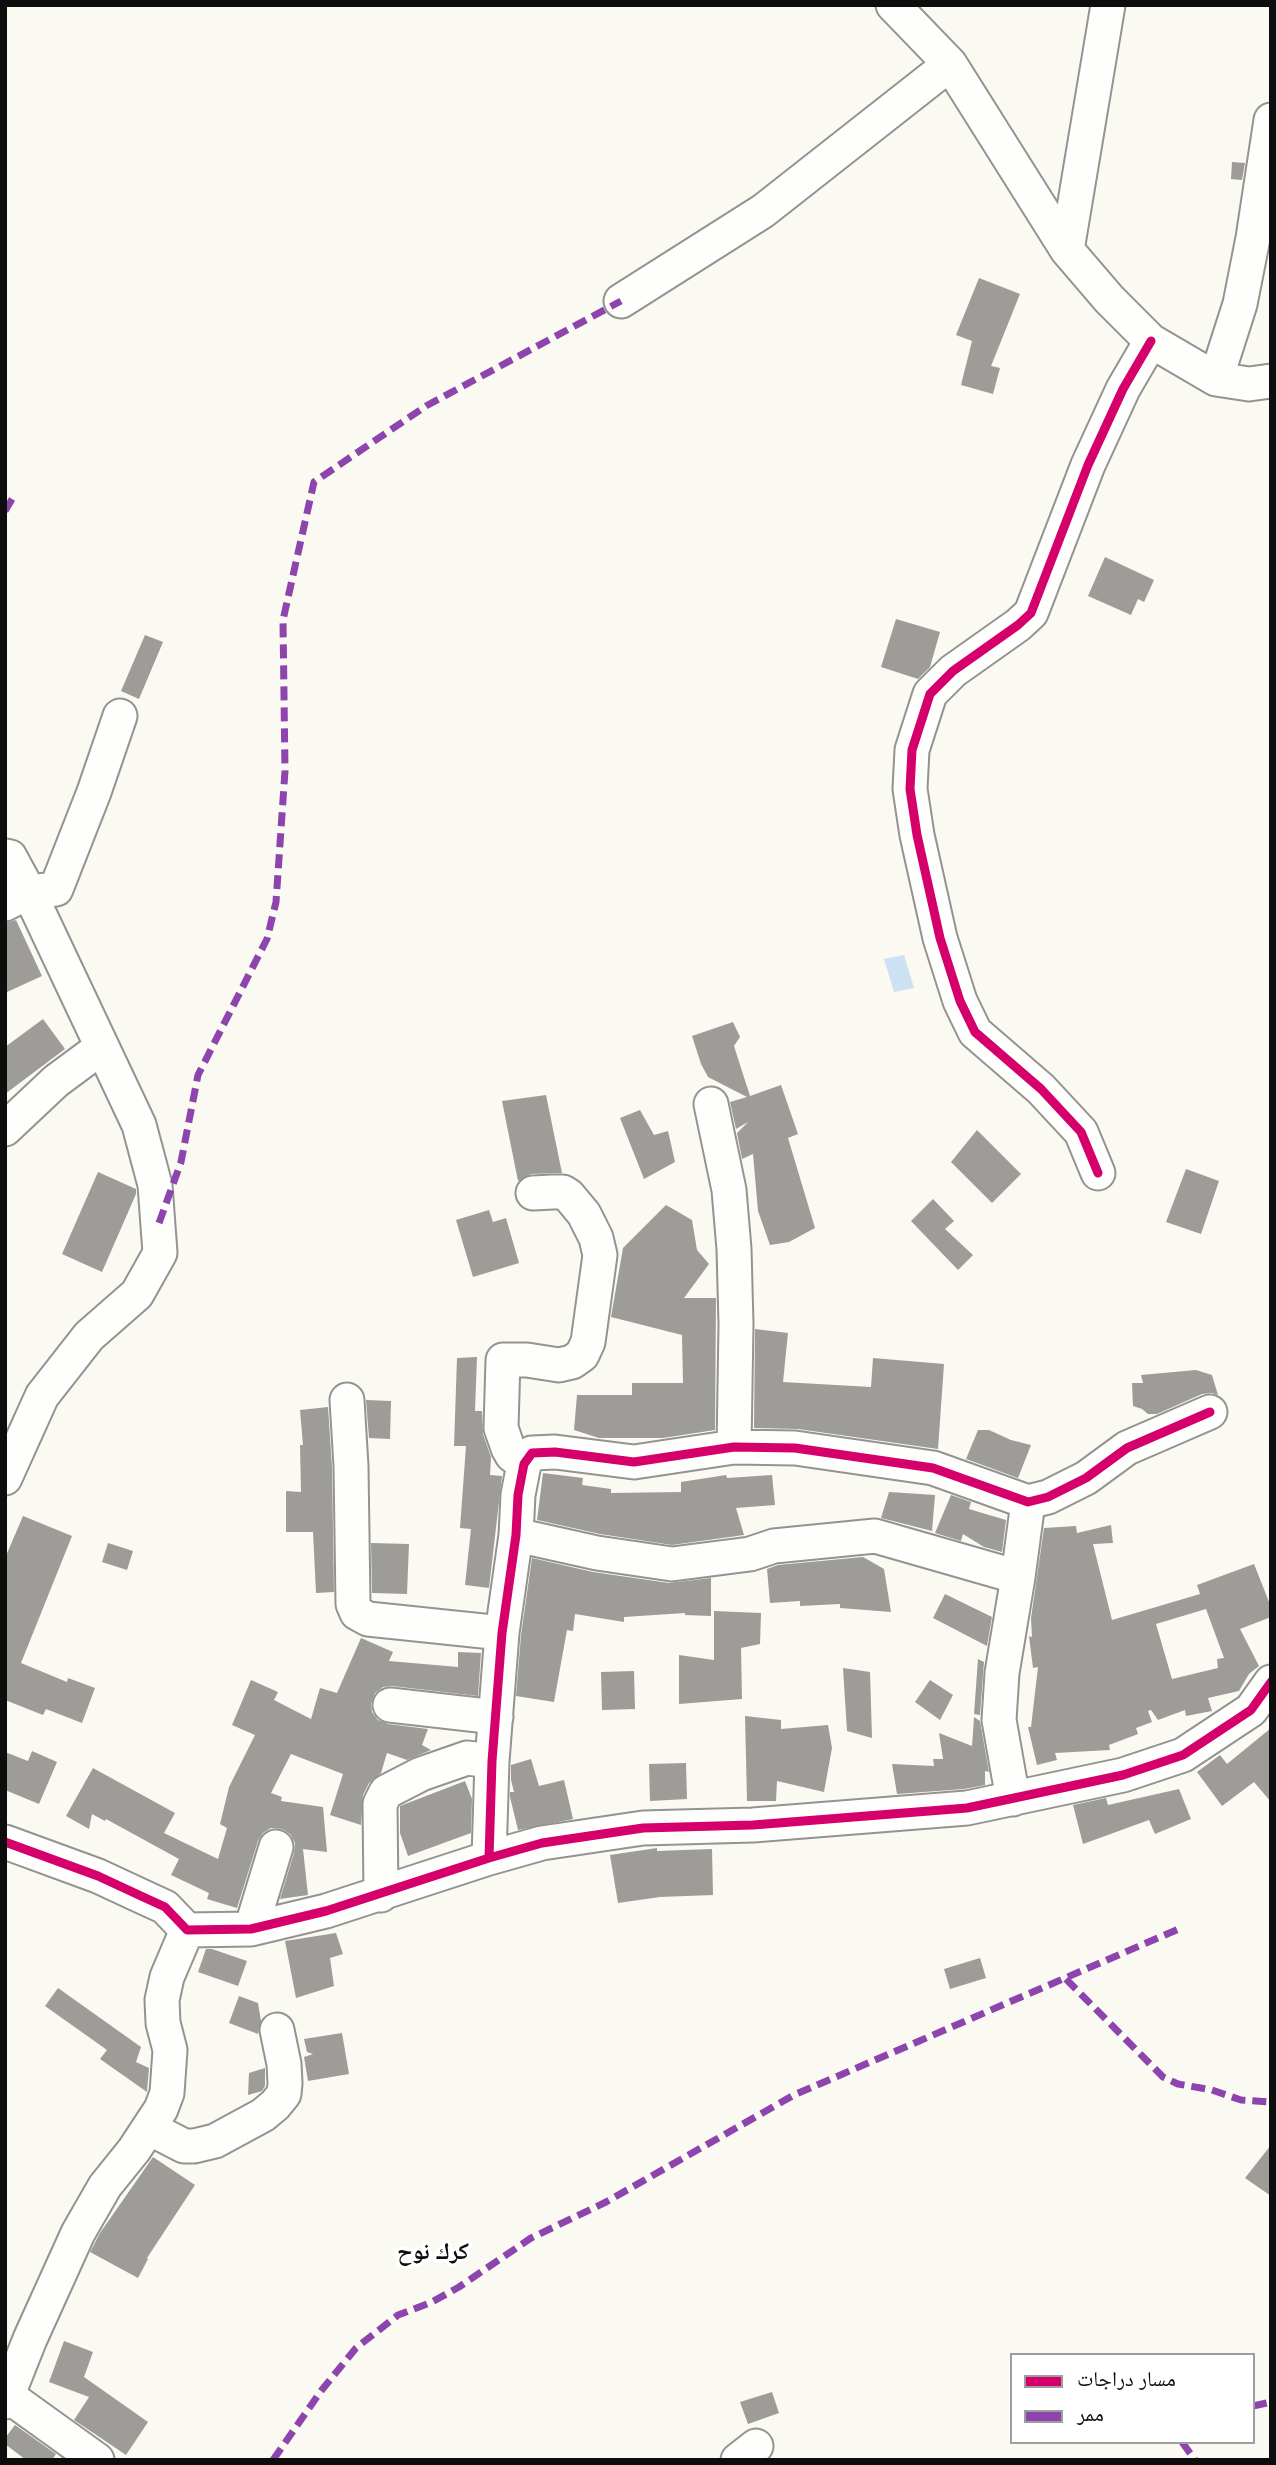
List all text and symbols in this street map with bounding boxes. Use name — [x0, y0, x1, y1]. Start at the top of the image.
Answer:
district label: كرك نوح — [397, 2239, 469, 2267]
legend — [1010, 2353, 1255, 2444]
text: مسار دراجات — [1077, 2367, 1176, 2391]
text: ممر — [1077, 2402, 1104, 2426]

